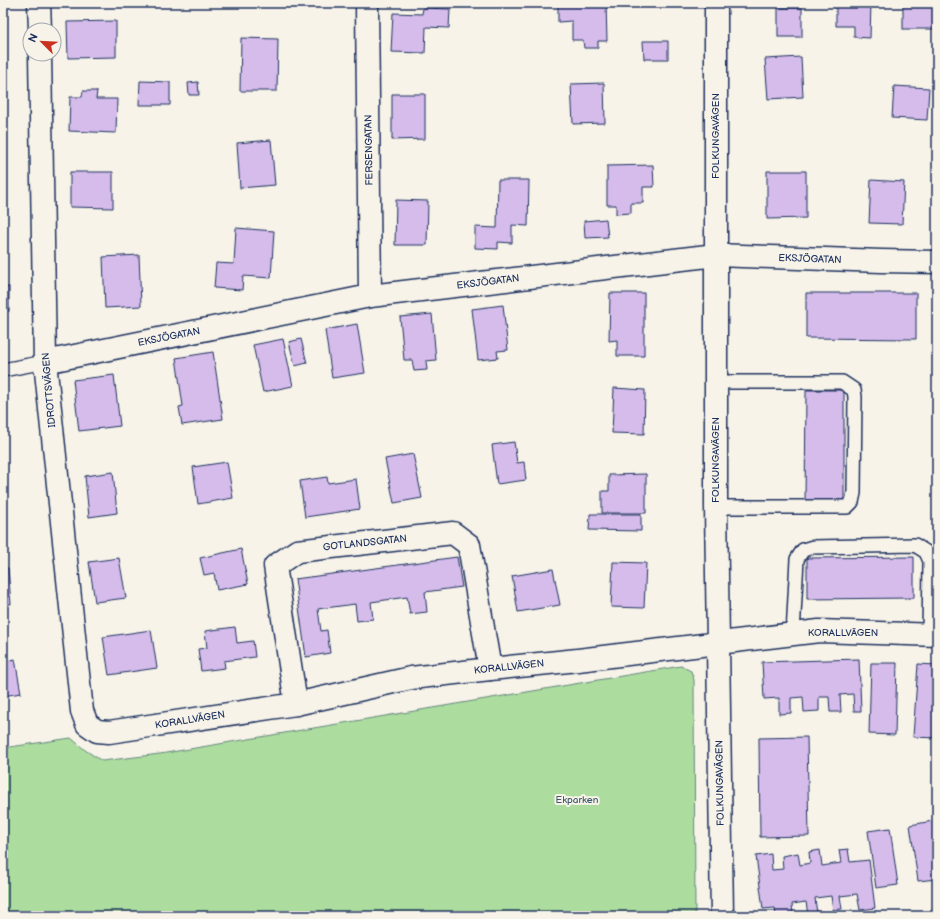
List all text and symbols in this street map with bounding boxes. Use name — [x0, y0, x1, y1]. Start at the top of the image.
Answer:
north arrow — [22, 22, 62, 62]
text: N — [26, 32, 41, 45]
street label: FOLKUNGAVÄGEN — [710, 93, 722, 179]
street label: FERSENGATAN — [362, 114, 376, 186]
street label: EKSJÖGATAN — [778, 252, 842, 266]
street label: EKSJÖGATAN — [456, 272, 520, 292]
street label: EKSJÖGATAN — [137, 325, 201, 349]
street label: IDROTTSVÄGEN — [40, 352, 58, 428]
street label: FOLKUNGAVÄGEN — [710, 417, 722, 503]
street label: GOTLANDSGATAN — [322, 533, 408, 553]
street label: KORALLVÄGEN — [808, 627, 878, 639]
street label: KORALLVÄGEN — [473, 657, 545, 677]
street label: KORALLVÄGEN — [154, 709, 226, 731]
street label: FOLKUNGAVÄGEN — [713, 740, 727, 826]
park label: Ekparken — [556, 794, 599, 806]

